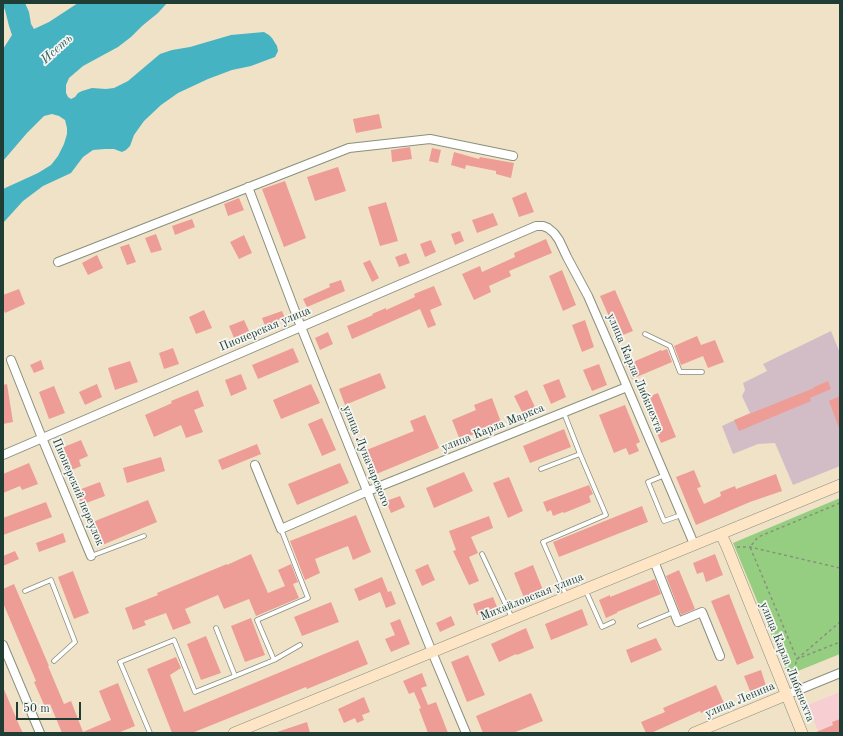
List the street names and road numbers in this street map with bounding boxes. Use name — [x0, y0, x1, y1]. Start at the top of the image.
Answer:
street label: Пионерская улица — [217, 303, 313, 355]
street label: улица Карла Либкнехта — [603, 311, 667, 435]
street label: улица Карла Маркса — [439, 401, 547, 455]
street label: улица Луначарского — [339, 403, 393, 509]
street label: Пионерский переулок — [49, 436, 107, 548]
street label: Михайловская улица — [478, 570, 586, 624]
street label: улица Карла Либкнехта — [756, 600, 818, 724]
street label: улица Ленина — [703, 679, 777, 721]

